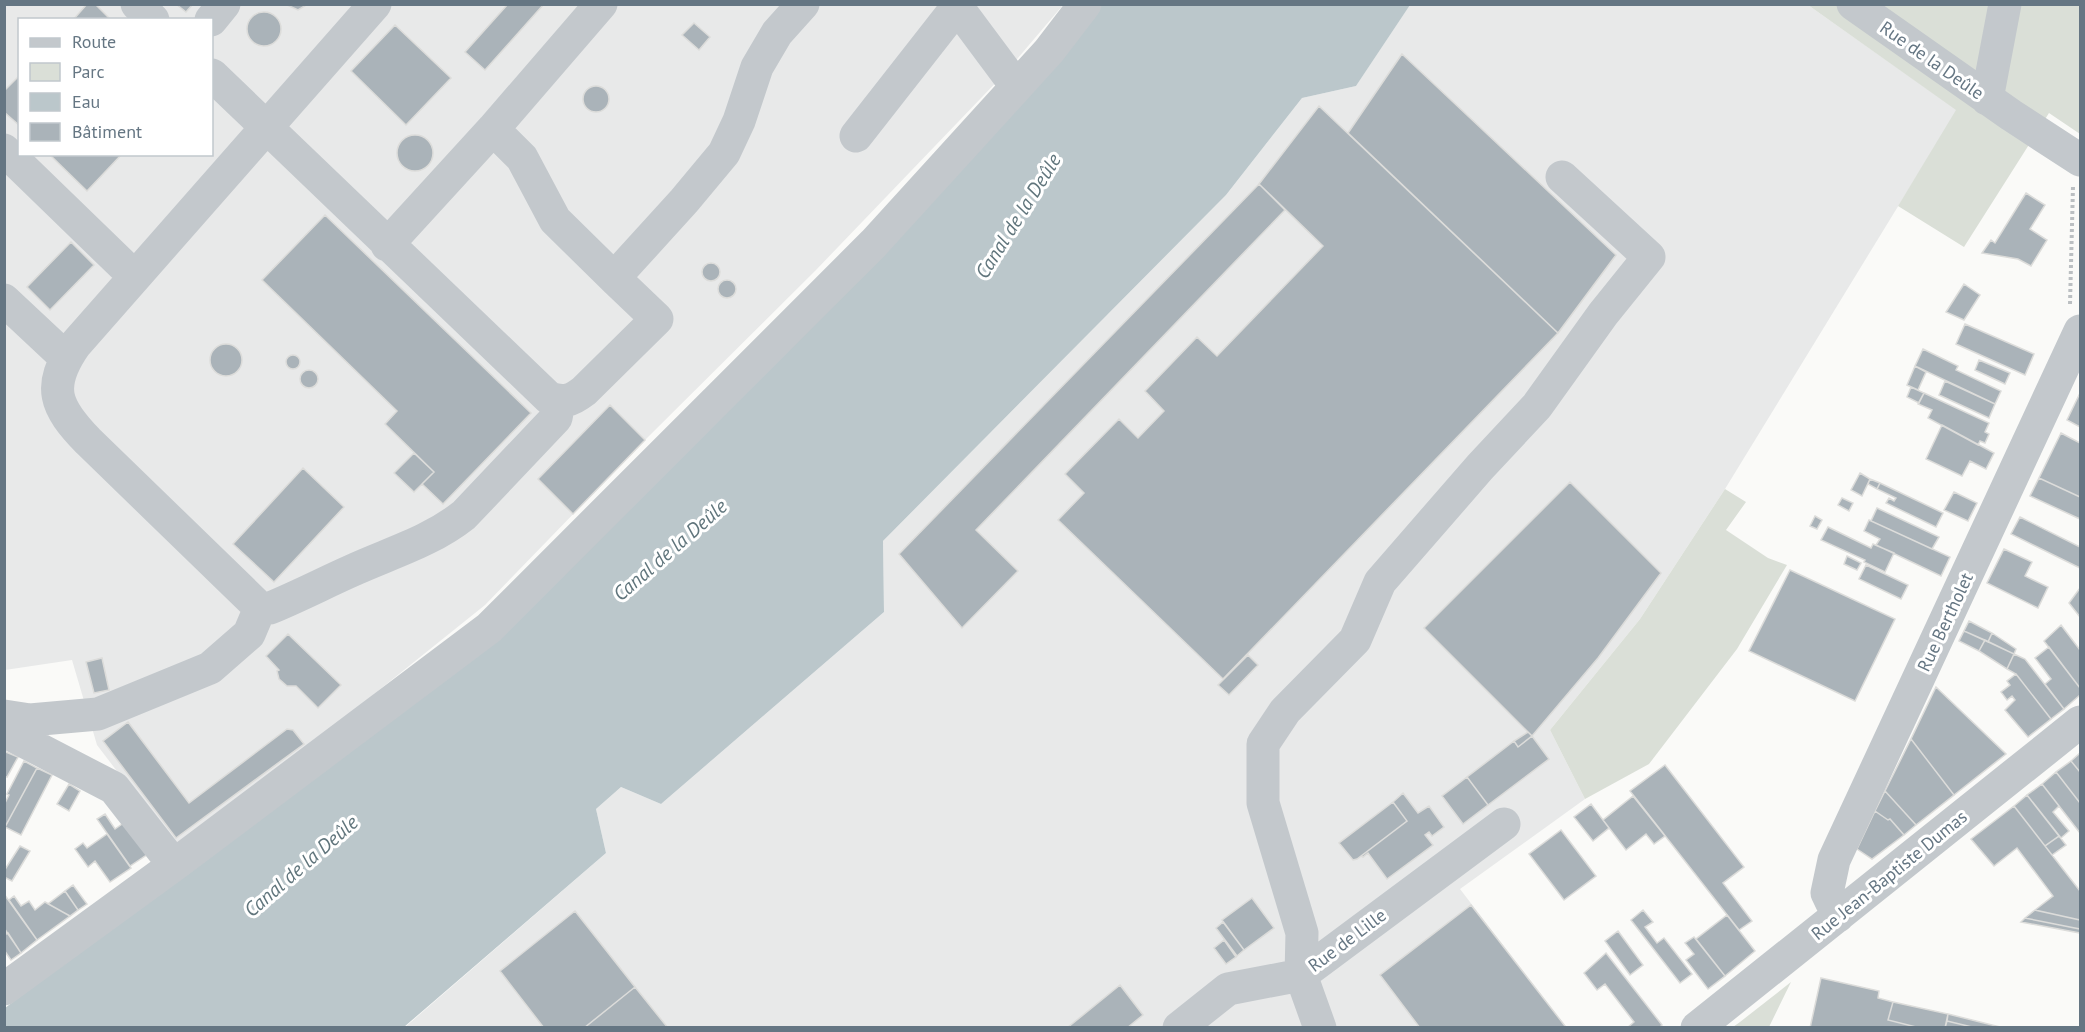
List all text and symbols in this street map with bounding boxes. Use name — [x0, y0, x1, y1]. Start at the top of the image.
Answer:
street label: Rue de la Deûle — [1876, 16, 1988, 104]
legend — [18, 18, 213, 156]
text: Route — [72, 30, 116, 53]
text: Parc — [72, 60, 105, 83]
text: Eau — [72, 90, 100, 113]
text: Bâtiment — [72, 120, 142, 143]
water label: Canal de la Deûle — [969, 148, 1067, 283]
water label: Canal de la Deûle — [608, 493, 733, 607]
street label: Rue Bertholet — [1912, 569, 1978, 675]
street label: Rue Jean-Baptiste Dumas — [1806, 805, 1972, 945]
water label: Canal de la Deûle — [239, 809, 364, 923]
street label: Rue de Lille — [1303, 903, 1391, 977]

